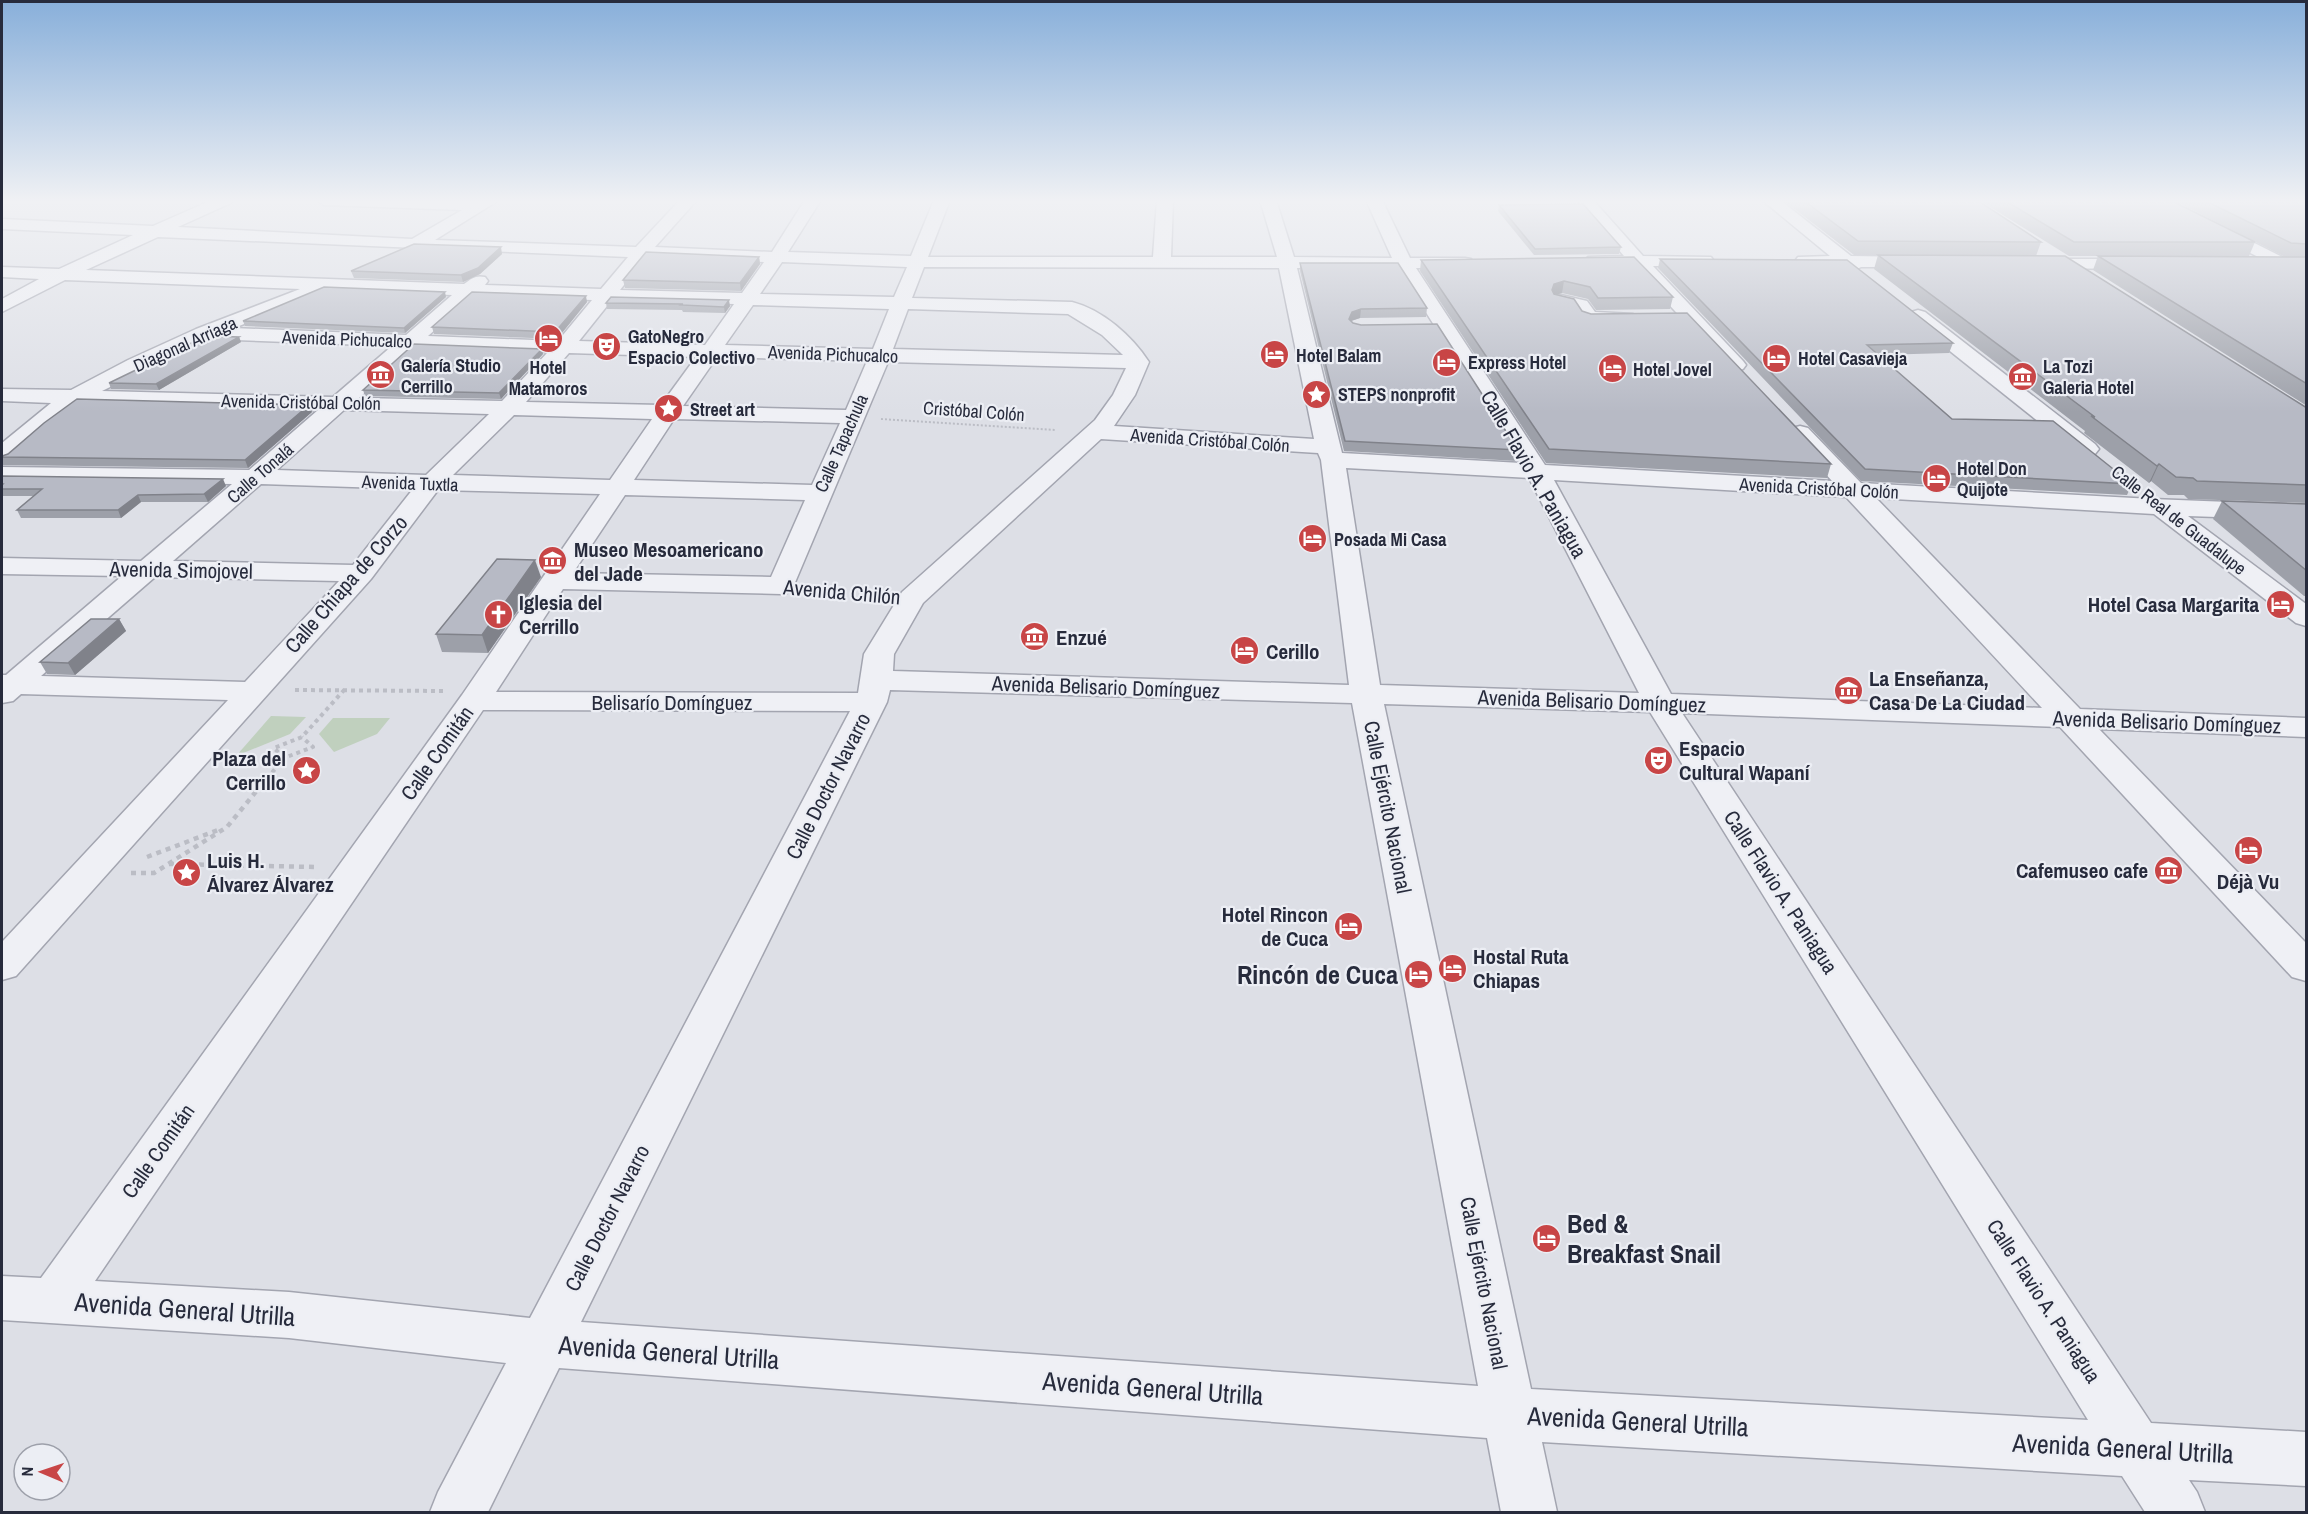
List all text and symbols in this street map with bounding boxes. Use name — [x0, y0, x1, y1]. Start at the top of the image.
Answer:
street label: Diagonal Arriaga — [129, 310, 241, 378]
hotel icon: Hotel Matamoros — [532, 322, 564, 354]
street label: Avenida Pichucalco — [280, 324, 413, 354]
place label: GatoNegro Espacio Colectivo — [628, 324, 755, 370]
theatre icon: GatoNegro Espacio Colectivo — [591, 330, 623, 362]
street label: Avenida Pichucalco — [766, 339, 899, 369]
hotel icon: Hotel Balam — [1259, 339, 1291, 371]
hotel icon: Hotel Casavieja — [1761, 342, 1793, 374]
place label: Hotel Balam — [1296, 343, 1381, 368]
hotel icon: Express Hotel — [1431, 346, 1463, 378]
place label: Hotel Casavieja — [1798, 346, 1908, 371]
place label: Express Hotel — [1468, 350, 1566, 375]
place label: Galería Studio Cerrillo — [401, 353, 501, 399]
hotel icon: Hotel Jovel — [1596, 353, 1628, 385]
place label: La Tozi Galeria Hotel — [2043, 354, 2134, 400]
place label: Hotel Matamoros — [509, 355, 587, 401]
place label: Hotel Jovel — [1633, 357, 1712, 382]
museum icon: Galería Studio Cerrillo — [364, 359, 396, 391]
museum icon: La Tozi Galeria Hotel — [2006, 360, 2038, 392]
place icon: STEPS nonprofit — [1301, 378, 1333, 410]
place label: STEPS nonprofit — [1338, 382, 1455, 407]
street label: Calle Flavio A. Paniagua — [1474, 385, 1594, 564]
street label: Avenida Cristóbal Colón — [220, 388, 381, 416]
street label: Calle Tapachula — [808, 390, 874, 496]
place icon: Street art — [653, 393, 685, 425]
street label: Cristóbal Colón — [922, 395, 1026, 427]
place label: Street art — [690, 397, 755, 422]
street label: Avenida Cristóbal Colón — [1128, 422, 1291, 458]
street label: Calle Tonalá — [221, 437, 299, 509]
place label: Hotel Don Quijote — [1957, 456, 2027, 502]
street label: Calle Real de Guadalupe — [2106, 459, 2252, 581]
hotel icon: Hotel Don Quijote — [1920, 462, 1952, 494]
street label: Avenida Tuxtla — [360, 469, 459, 497]
street label: Avenida Cristóbal Colón — [1738, 471, 1899, 505]
street label: Calle Chiapa de Corzo — [278, 509, 414, 659]
hotel icon: Posada Mi Casa — [1297, 523, 1329, 555]
place label: Posada Mi Casa — [1334, 527, 1447, 552]
place label: Museo Mesoamericano del Jade — [574, 535, 763, 588]
museum icon: Museo Mesoamericano del Jade — [537, 545, 569, 577]
street label: Avenida Simojovel — [108, 554, 253, 586]
street label: Avenida Chilón — [781, 572, 902, 612]
place label: Iglesia del Cerrillo — [519, 588, 602, 641]
hotel icon: Hotel Casa Margarita — [2264, 588, 2296, 620]
place label: Hotel Casa Margarita — [2088, 590, 2259, 619]
church icon: Iglesia del Cerrillo — [482, 598, 514, 630]
museum icon: Enzué — [1019, 621, 1051, 653]
place label: Enzué — [1056, 623, 1107, 652]
hotel icon: Cerillo — [1229, 635, 1261, 667]
place label: Cerillo — [1266, 637, 1320, 666]
place label: La Enseñanza, Casa De La Ciudad — [1869, 664, 2025, 717]
street label: Avenida Belisario Domínguez — [990, 668, 1221, 705]
museum icon: La Enseñanza, Casa De La Ciudad — [1832, 674, 1864, 706]
street label: Avenida Belisario Domínguez — [1476, 682, 1707, 719]
street label: Belisarío Domínguez — [592, 688, 753, 717]
street label: Calle Comitán — [394, 700, 480, 806]
street label: Avenida Belisario Domínguez — [2051, 703, 2282, 740]
street label: Calle Doctor Navarro — [779, 708, 877, 864]
street label: Calle Ejército Nacional — [1357, 718, 1419, 896]
place label: Espacio Cultural Wapaní — [1679, 734, 1811, 787]
place label: Plaza del Cerrillo — [212, 744, 286, 797]
theatre icon: Espacio Cultural Wapaní — [1642, 744, 1674, 776]
place icon: Plaza del Cerrillo — [291, 754, 323, 786]
street label: Calle Flavio A. Paniagua — [1717, 805, 1845, 980]
hotel icon: Déjà Vu — [2232, 834, 2264, 866]
place label: Luis H. Álvarez Álvarez — [207, 846, 334, 899]
museum icon: Cafemuseo cafe — [2153, 854, 2185, 886]
place icon: Luis H. Álvarez Álvarez — [170, 856, 202, 888]
place label: Cafemuseo cafe — [2016, 856, 2148, 885]
place label: Déjà Vu — [2217, 867, 2279, 896]
place label: Hotel Rincon de Cuca — [1222, 900, 1328, 953]
hotel icon: Hotel Rincon de Cuca — [1333, 910, 1365, 942]
place label: Hostal Ruta Chiapas — [1473, 942, 1569, 995]
hotel icon: Hostal Ruta Chiapas — [1436, 952, 1468, 984]
place label: Rincón de Cuca — [1237, 957, 1398, 992]
hotel icon: Rincón de Cuca — [1403, 958, 1435, 990]
street label: Calle Comitán — [115, 1098, 201, 1204]
street label: Calle Doctor Navarro — [558, 1140, 656, 1296]
street label: Calle Ejército Nacional — [1453, 1194, 1515, 1372]
place label: Bed & Breakfast Snail — [1567, 1206, 1721, 1271]
street label: Calle Flavio A. Paniagua — [1980, 1214, 2108, 1389]
hotel icon: Bed & Breakfast Snail — [1530, 1222, 1562, 1254]
street label: Avenida General Utrilla — [72, 1284, 297, 1334]
street label: Avenida General Utrilla — [556, 1327, 781, 1377]
street label: Avenida General Utrilla — [1040, 1363, 1265, 1413]
street label: Avenida General Utrilla — [1526, 1398, 1750, 1444]
street label: Avenida General Utrilla — [2011, 1425, 2235, 1471]
north arrow — [12, 1442, 72, 1502]
text: N — [16, 1466, 38, 1477]

